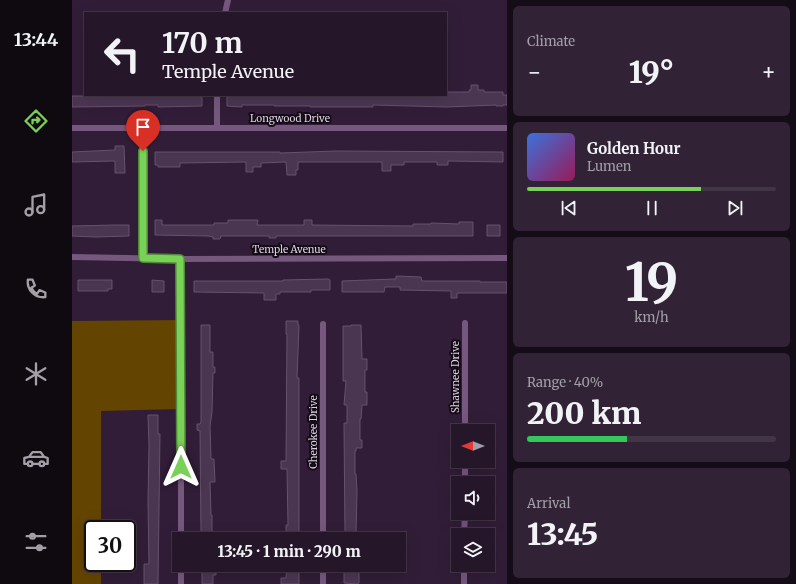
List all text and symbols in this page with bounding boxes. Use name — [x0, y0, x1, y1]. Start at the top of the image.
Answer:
text: 170 m — [162, 25, 243, 61]
text: 13:44 — [14, 28, 58, 51]
icon: left — [96, 28, 148, 80]
text: Climate — [527, 33, 575, 50]
text: 19° — [629, 53, 674, 91]
text: − — [527, 58, 542, 86]
text: + — [761, 58, 776, 86]
text: Temple Avenue — [162, 60, 294, 83]
icon: directions — [22, 107, 50, 135]
pin — [126, 110, 160, 151]
street label: Longwood Drive — [250, 112, 330, 125]
icon: arrive — [132, 116, 154, 138]
text: Golden Hour — [587, 139, 681, 158]
text: Lumen — [587, 158, 631, 175]
icon: music — [22, 191, 50, 219]
icon: previous — [558, 197, 580, 219]
icon: pause — [641, 197, 663, 219]
icon: next — [724, 197, 746, 219]
street label: Temple Avenue — [252, 243, 326, 256]
text: 19 — [625, 250, 678, 315]
icon: phone — [22, 275, 50, 303]
text: km/h — [634, 309, 669, 326]
street label: Shawnee Drive — [449, 341, 462, 413]
icon: climate — [22, 360, 50, 388]
text: Range · 40% — [527, 374, 603, 391]
text: 200 km — [527, 394, 641, 432]
street label: Cherokee Drive — [307, 395, 320, 469]
north arrow — [451, 424, 495, 468]
map controls — [451, 424, 495, 572]
icon: car — [22, 444, 50, 472]
position arrow — [160, 446, 202, 488]
button: sound — [451, 476, 495, 520]
text: Arrival — [527, 495, 570, 512]
text: 13:45 — [527, 515, 598, 553]
speed limit sign: 30 — [84, 520, 136, 572]
icon: filters — [22, 528, 50, 556]
button: layers — [451, 528, 495, 572]
text: 13:45 · 1 min · 290 m — [217, 542, 361, 561]

